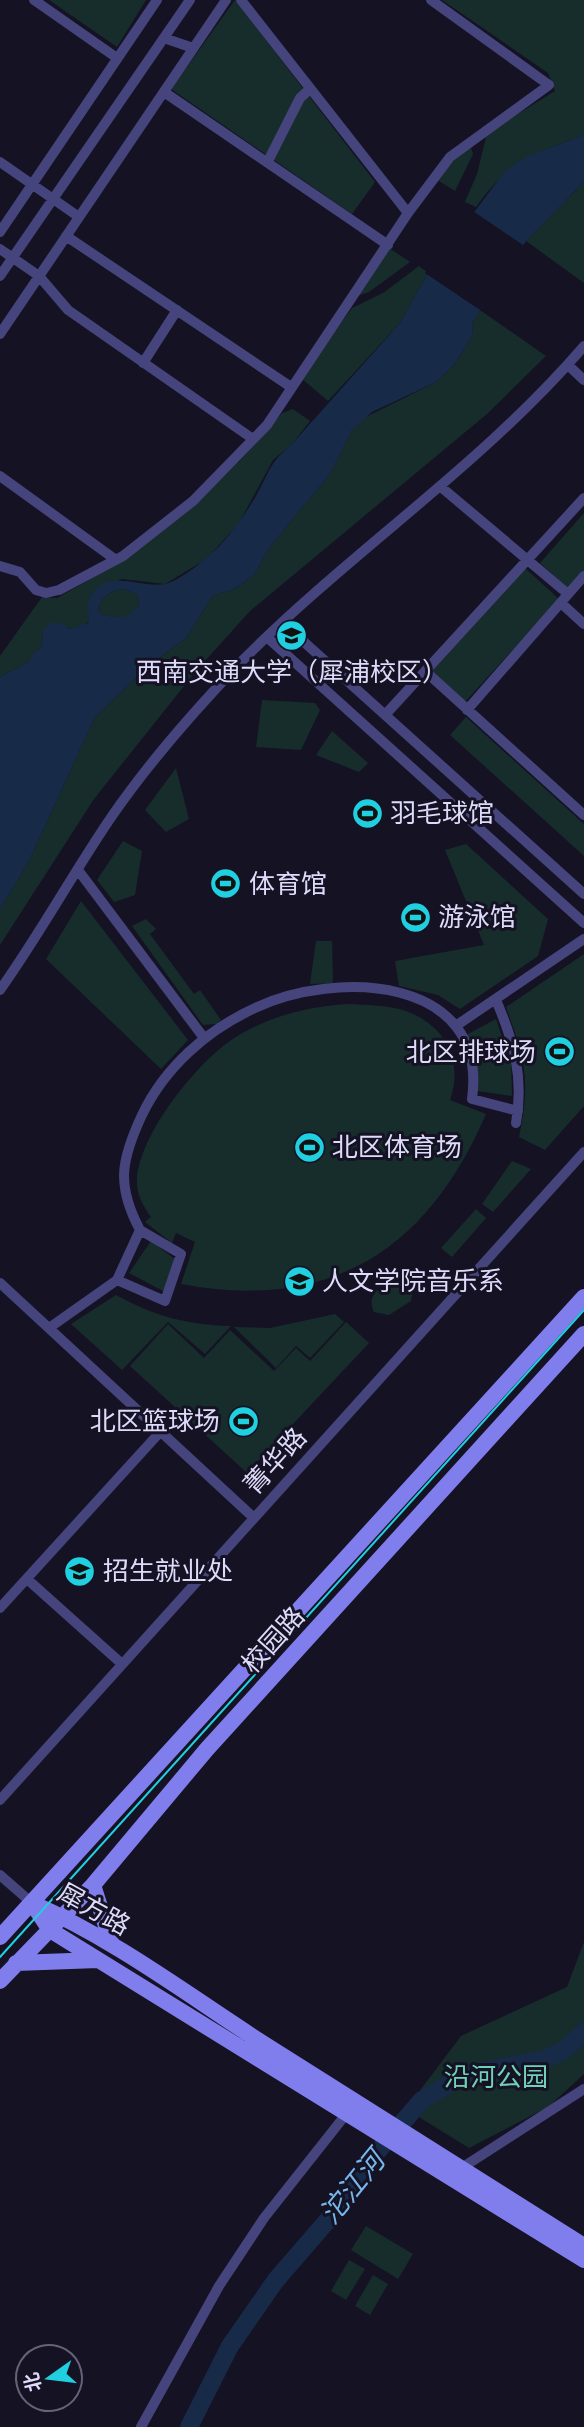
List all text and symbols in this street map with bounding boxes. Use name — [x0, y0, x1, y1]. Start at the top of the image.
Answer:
school or university icon: 西南交通大学（犀浦校区） — [275, 619, 309, 653]
place label: 西南交通大学（犀浦校区） — [136, 657, 448, 689]
sports icon: 羽毛球馆 — [350, 796, 384, 830]
place label: 羽毛球馆 — [390, 798, 494, 830]
sports icon: 体育馆 — [209, 867, 243, 901]
place label: 体育馆 — [249, 869, 327, 901]
sports icon: 游泳馆 — [398, 900, 432, 934]
place label: 游泳馆 — [438, 902, 516, 934]
sports icon: 北区排球场 — [542, 1035, 576, 1069]
place label: 北区排球场 — [406, 1037, 536, 1069]
sports icon: 北区体育场 — [292, 1130, 326, 1164]
place label: 北区体育场 — [332, 1132, 462, 1164]
school or university icon: 人文学院音乐系 — [282, 1264, 316, 1298]
place label: 人文学院音乐系 — [322, 1266, 504, 1298]
sports icon: 北区篮球场 — [226, 1404, 260, 1438]
place label: 北区篮球场 — [90, 1406, 220, 1438]
street label: 菁华路 — [238, 1422, 314, 1501]
school or university icon: 招生就业处 — [63, 1554, 97, 1588]
place label: 招生就业处 — [103, 1556, 233, 1588]
street label: 校园路 — [236, 1601, 312, 1680]
street label: 犀方路 — [52, 1877, 135, 1943]
park label: 沿河公园 — [444, 2062, 548, 2094]
water label: 沱江河 — [313, 2140, 396, 2231]
north arrow — [14, 2343, 84, 2413]
text: 北 — [20, 2370, 47, 2394]

